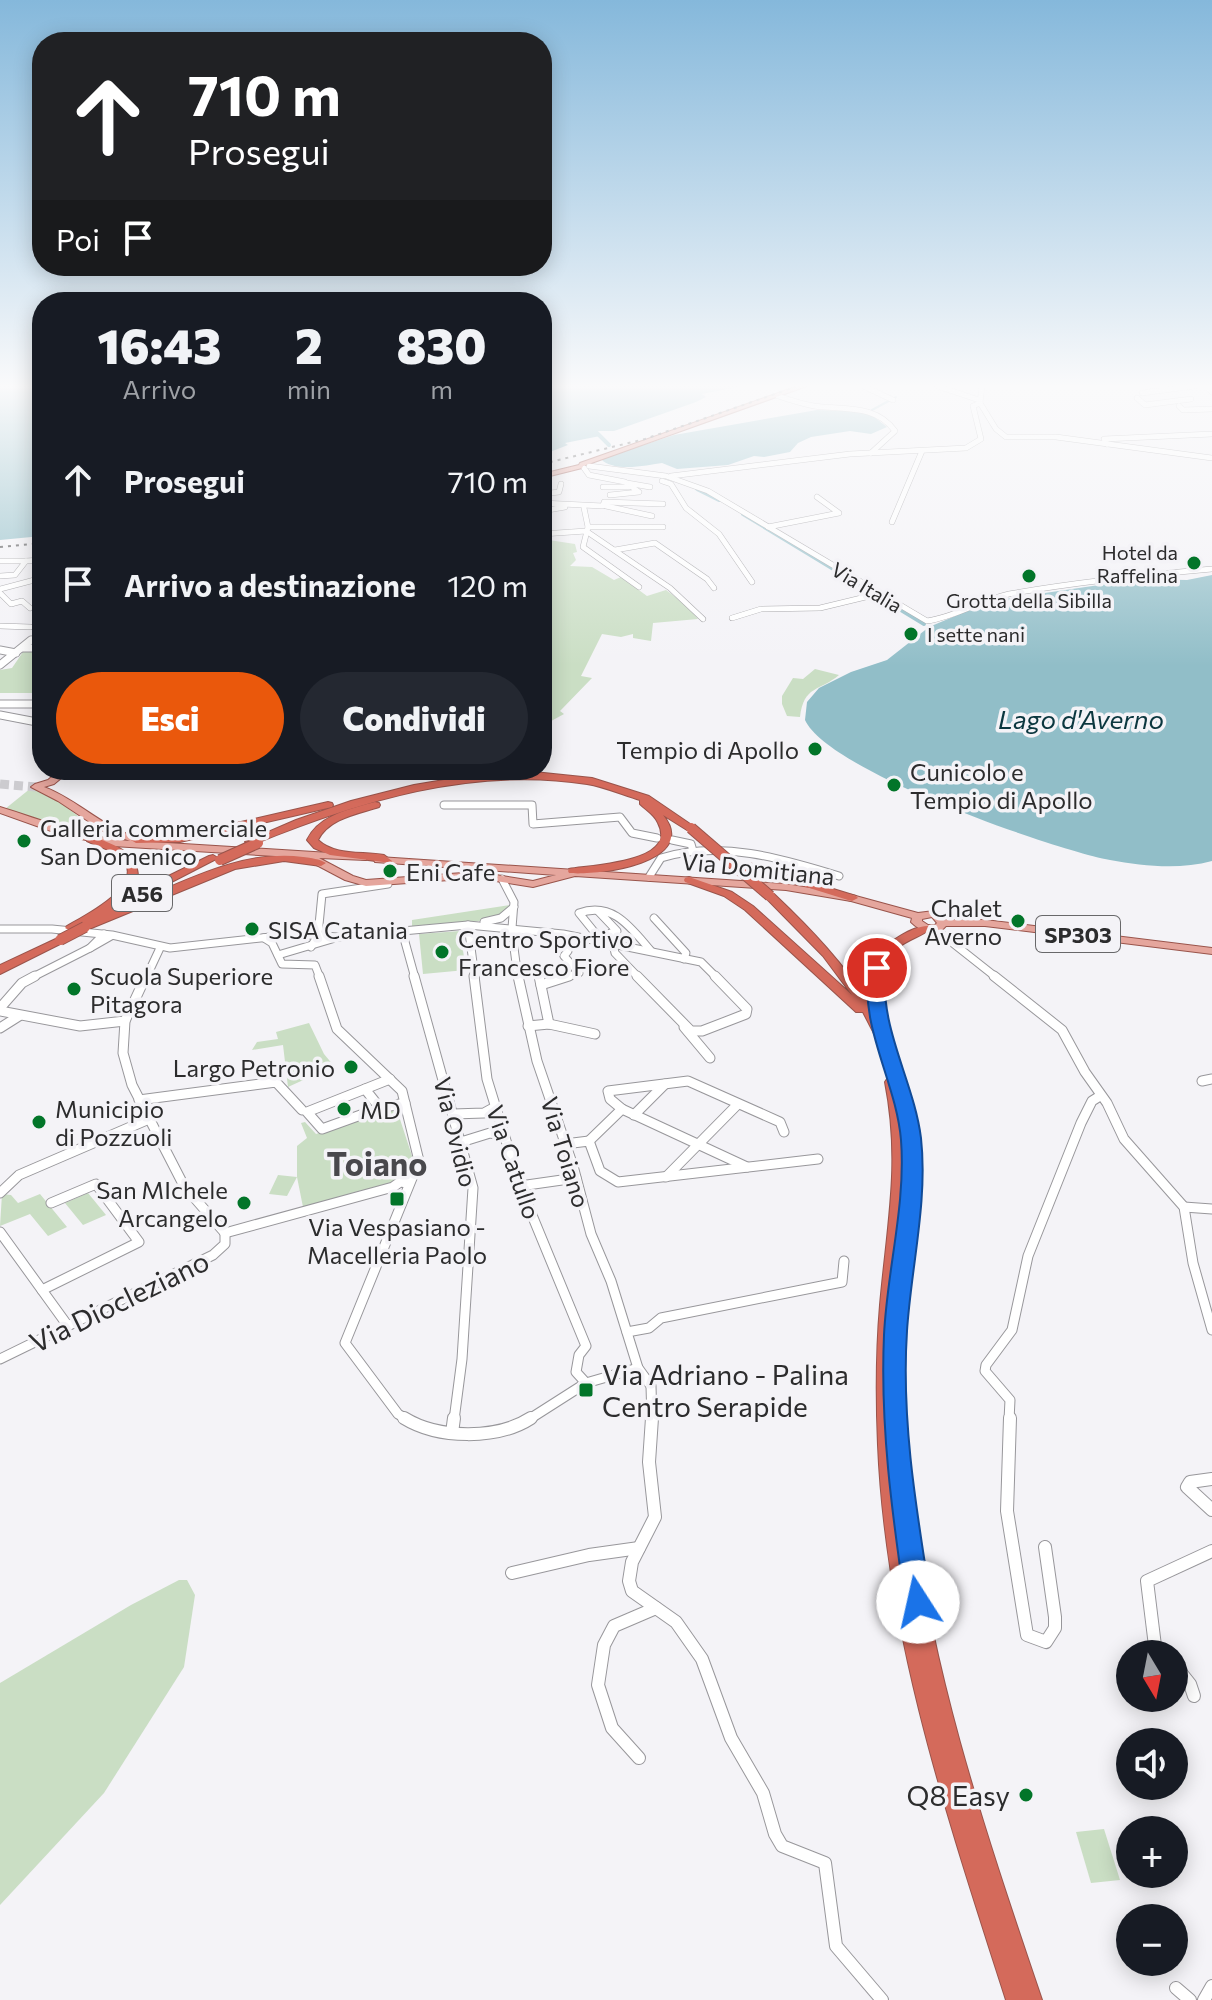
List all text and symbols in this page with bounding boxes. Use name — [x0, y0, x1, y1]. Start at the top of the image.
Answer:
text: 710 m — [188, 59, 341, 128]
icon: ahead — [56, 64, 160, 168]
text: Prosegui — [188, 128, 330, 172]
icon: arrive — [116, 216, 160, 260]
text: Poi — [56, 220, 100, 257]
text: 16:43 — [97, 315, 221, 374]
text: 2 — [295, 315, 323, 374]
text: 830 — [396, 315, 487, 374]
text: Arrivo — [122, 373, 196, 404]
text: min — [287, 373, 331, 404]
text: m — [430, 373, 453, 404]
icon: ahead — [56, 458, 100, 502]
text: Prosegui — [124, 462, 245, 499]
text: 710 m — [448, 462, 528, 499]
place label: Hotel da Raffelina — [1097, 540, 1178, 587]
marker: Hotel da Raffelina — [1185, 554, 1203, 572]
street label: Via Italia — [827, 557, 907, 617]
icon: arrive — [56, 562, 100, 606]
text: Arrivo a destinazione — [124, 566, 416, 603]
text: 120 m — [447, 566, 528, 603]
marker: Grotta della Sibilla — [1020, 567, 1038, 585]
place label: Grotta della Sibilla — [946, 588, 1112, 612]
place label: I sette nani — [927, 622, 1025, 646]
marker: I sette nani — [902, 625, 920, 643]
button: Esci — [56, 672, 284, 764]
button: Condividi — [300, 672, 528, 764]
water label: Lago d'Averno — [998, 703, 1164, 734]
place label: Tempio di Apollo — [616, 735, 799, 764]
marker: Tempio di Apollo — [806, 740, 824, 758]
place label: Cunicolo e Tempio di Apollo — [910, 757, 1093, 814]
marker: Cunicolo e Tempio di Apollo — [885, 776, 903, 794]
place label: Galleria commerciale San Domenico — [40, 813, 267, 870]
marker: Galleria commerciale San Domenico — [15, 832, 33, 850]
street label: Via Domitiana — [680, 846, 836, 890]
place label: Eni Cafe — [406, 857, 495, 886]
marker: Eni Cafe — [381, 862, 399, 880]
road number: A56 — [112, 875, 172, 911]
place label: Chalet Averno — [924, 893, 1002, 950]
marker: Chalet Averno — [1009, 912, 1027, 930]
place label: SISA Catania — [268, 915, 408, 944]
road number: SP303 — [1036, 916, 1120, 952]
marker: SISA Catania — [243, 920, 261, 938]
place label: Centro Sportivo Francesco Fiore — [458, 924, 633, 981]
pin — [843, 934, 911, 1002]
marker: Centro Sportivo Francesco Fiore — [433, 943, 451, 961]
icon: arrive — [855, 946, 899, 990]
place label: Scuola Superiore Pitagora — [90, 961, 273, 1018]
marker: Scuola Superiore Pitagora — [65, 980, 83, 998]
place label: Largo Petronio — [173, 1053, 335, 1082]
marker: Largo Petronio — [342, 1058, 360, 1076]
street label: Via Ovidio — [428, 1074, 484, 1190]
street label: Via Toiano — [535, 1093, 597, 1211]
place label: Municipio di Pozzuoli — [55, 1094, 172, 1151]
place label: MD — [360, 1095, 401, 1124]
marker: MD — [335, 1100, 353, 1118]
street label: Via Catullo — [481, 1101, 547, 1223]
marker: Municipio di Pozzuoli — [30, 1113, 48, 1131]
district label: Toiano — [327, 1143, 427, 1183]
place label: San MIchele Arcangelo — [96, 1175, 228, 1232]
marker: Via Vespasiano - Macelleria Paolo — [388, 1190, 406, 1208]
marker: San MIchele Arcangelo — [235, 1194, 253, 1212]
place label: Via Vespasiano - Macelleria Paolo — [307, 1212, 487, 1269]
street label: Via Diocleziano — [24, 1243, 214, 1359]
place label: Via Adriano - Palina Centro Serapide — [602, 1357, 849, 1423]
marker: Via Adriano - Palina Centro Serapide — [577, 1381, 595, 1399]
position arrow — [876, 1560, 960, 1644]
north arrow — [1116, 1640, 1188, 1712]
map controls — [1116, 1640, 1188, 1976]
button: sound — [1116, 1728, 1188, 1800]
place label: Q8 Easy — [907, 1778, 1010, 1812]
marker: Q8 Easy — [1017, 1786, 1035, 1804]
button: + — [1116, 1816, 1188, 1888]
button: − — [1116, 1904, 1188, 1976]

